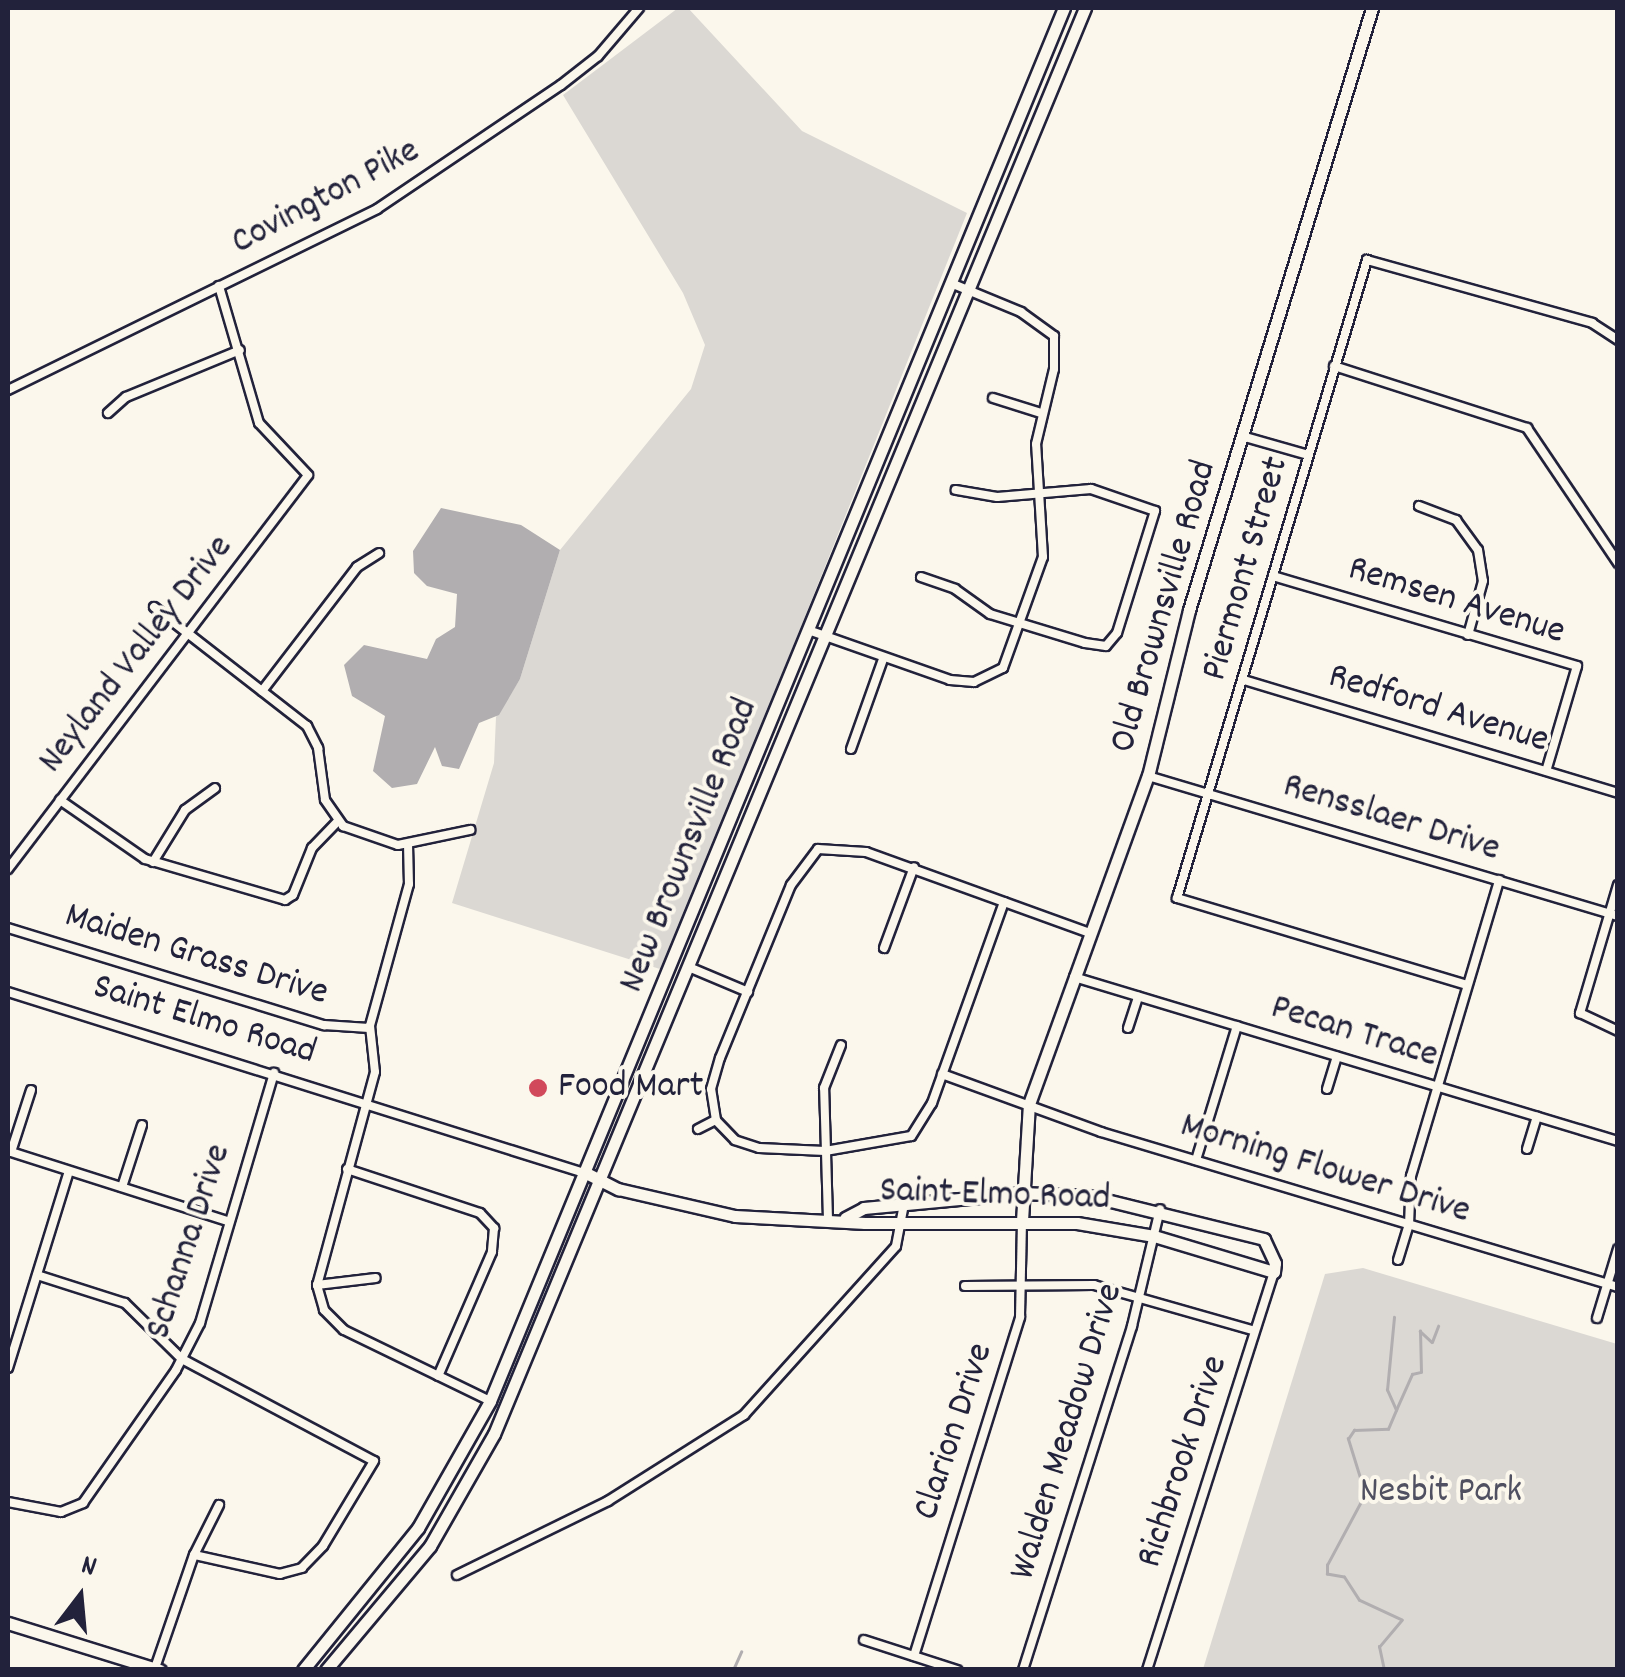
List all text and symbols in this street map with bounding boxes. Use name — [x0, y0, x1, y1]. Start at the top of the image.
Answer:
street label: Covington Pike — [224, 129, 428, 267]
street label: Piermont Street — [1193, 452, 1301, 686]
street label: Old Brownsville Road — [1101, 456, 1229, 758]
street label: Neyland Valley Drive — [30, 527, 244, 783]
street label: Remsen Avenue — [1342, 547, 1570, 657]
street label: Redford Avenue — [1322, 655, 1554, 765]
street label: New Brownsville Road — [610, 692, 770, 1000]
street label: Rensslaer Drive — [1277, 764, 1505, 874]
street label: Maiden Grass Drive — [59, 894, 333, 1018]
street label: Saint Elmo Road — [87, 965, 321, 1077]
street label: Pecan Trace — [1265, 986, 1443, 1080]
place label: Food Mart — [558, 1065, 704, 1111]
marker: Food Mart — [527, 1077, 549, 1099]
street label: Morning Flower Drive — [1175, 1104, 1475, 1236]
street label: Schanna Drive — [137, 1139, 243, 1345]
street label: Saint Elmo Road — [879, 1169, 1111, 1223]
street label: Walden Meadow Drive — [1001, 1278, 1135, 1586]
street label: Clarion Drive — [905, 1338, 1005, 1526]
street label: Richbrook Drive — [1128, 1350, 1240, 1574]
park label: Nesbit Park — [1360, 1470, 1522, 1516]
north arrow — [30, 1547, 130, 1647]
text: N — [76, 1547, 100, 1589]

